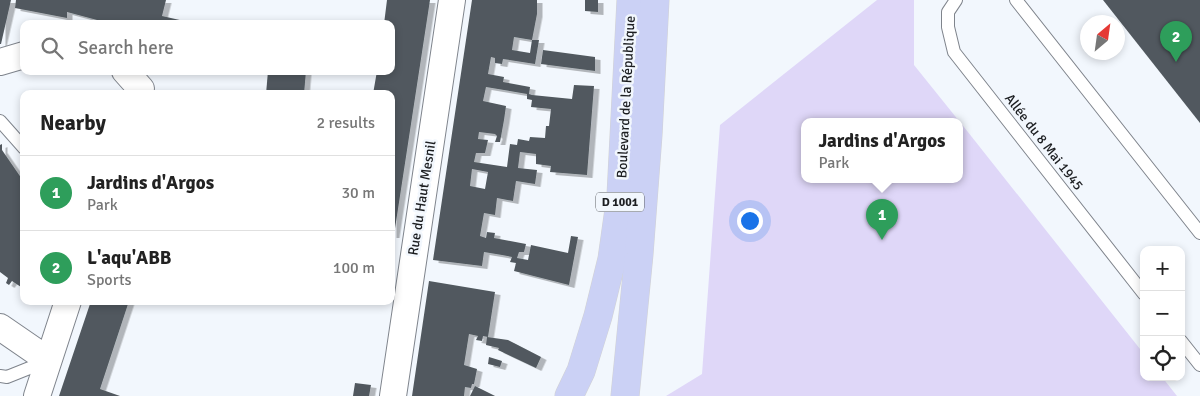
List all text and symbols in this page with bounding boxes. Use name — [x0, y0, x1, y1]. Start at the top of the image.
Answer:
street label: Boulevard de la République — [613, 15, 639, 179]
north arrow — [1080, 15, 1125, 60]
search box — [20, 20, 395, 75]
pin: 2 — [1160, 21, 1192, 62]
icon: search — [38, 34, 66, 62]
text: Search here — [78, 36, 174, 60]
street label: Allée du 8 Mai 1945 — [1001, 90, 1087, 194]
text: Nearby — [40, 110, 106, 136]
text: 2 results — [316, 113, 375, 133]
popup — [801, 118, 963, 183]
text: Jardins d'Argos — [818, 129, 946, 153]
street label: Rue du Haut Mesnil — [405, 139, 439, 257]
text: Park — [818, 153, 849, 173]
text: Jardins d'Argos — [87, 171, 214, 195]
text: 1 — [52, 183, 60, 203]
text: 30 m — [341, 183, 375, 203]
road number: D 1001 — [596, 192, 644, 212]
text: Park — [87, 195, 118, 215]
pin: 1 — [866, 199, 898, 240]
your location — [737, 208, 763, 234]
text: L'aqu'ABB — [87, 246, 172, 270]
map controls — [1140, 246, 1185, 381]
button: + — [1140, 246, 1185, 291]
text: 2 — [52, 258, 60, 278]
text: 100 m — [333, 258, 375, 278]
text: Sports — [87, 270, 132, 290]
button: − — [1140, 291, 1185, 336]
button: locate — [1140, 336, 1185, 381]

